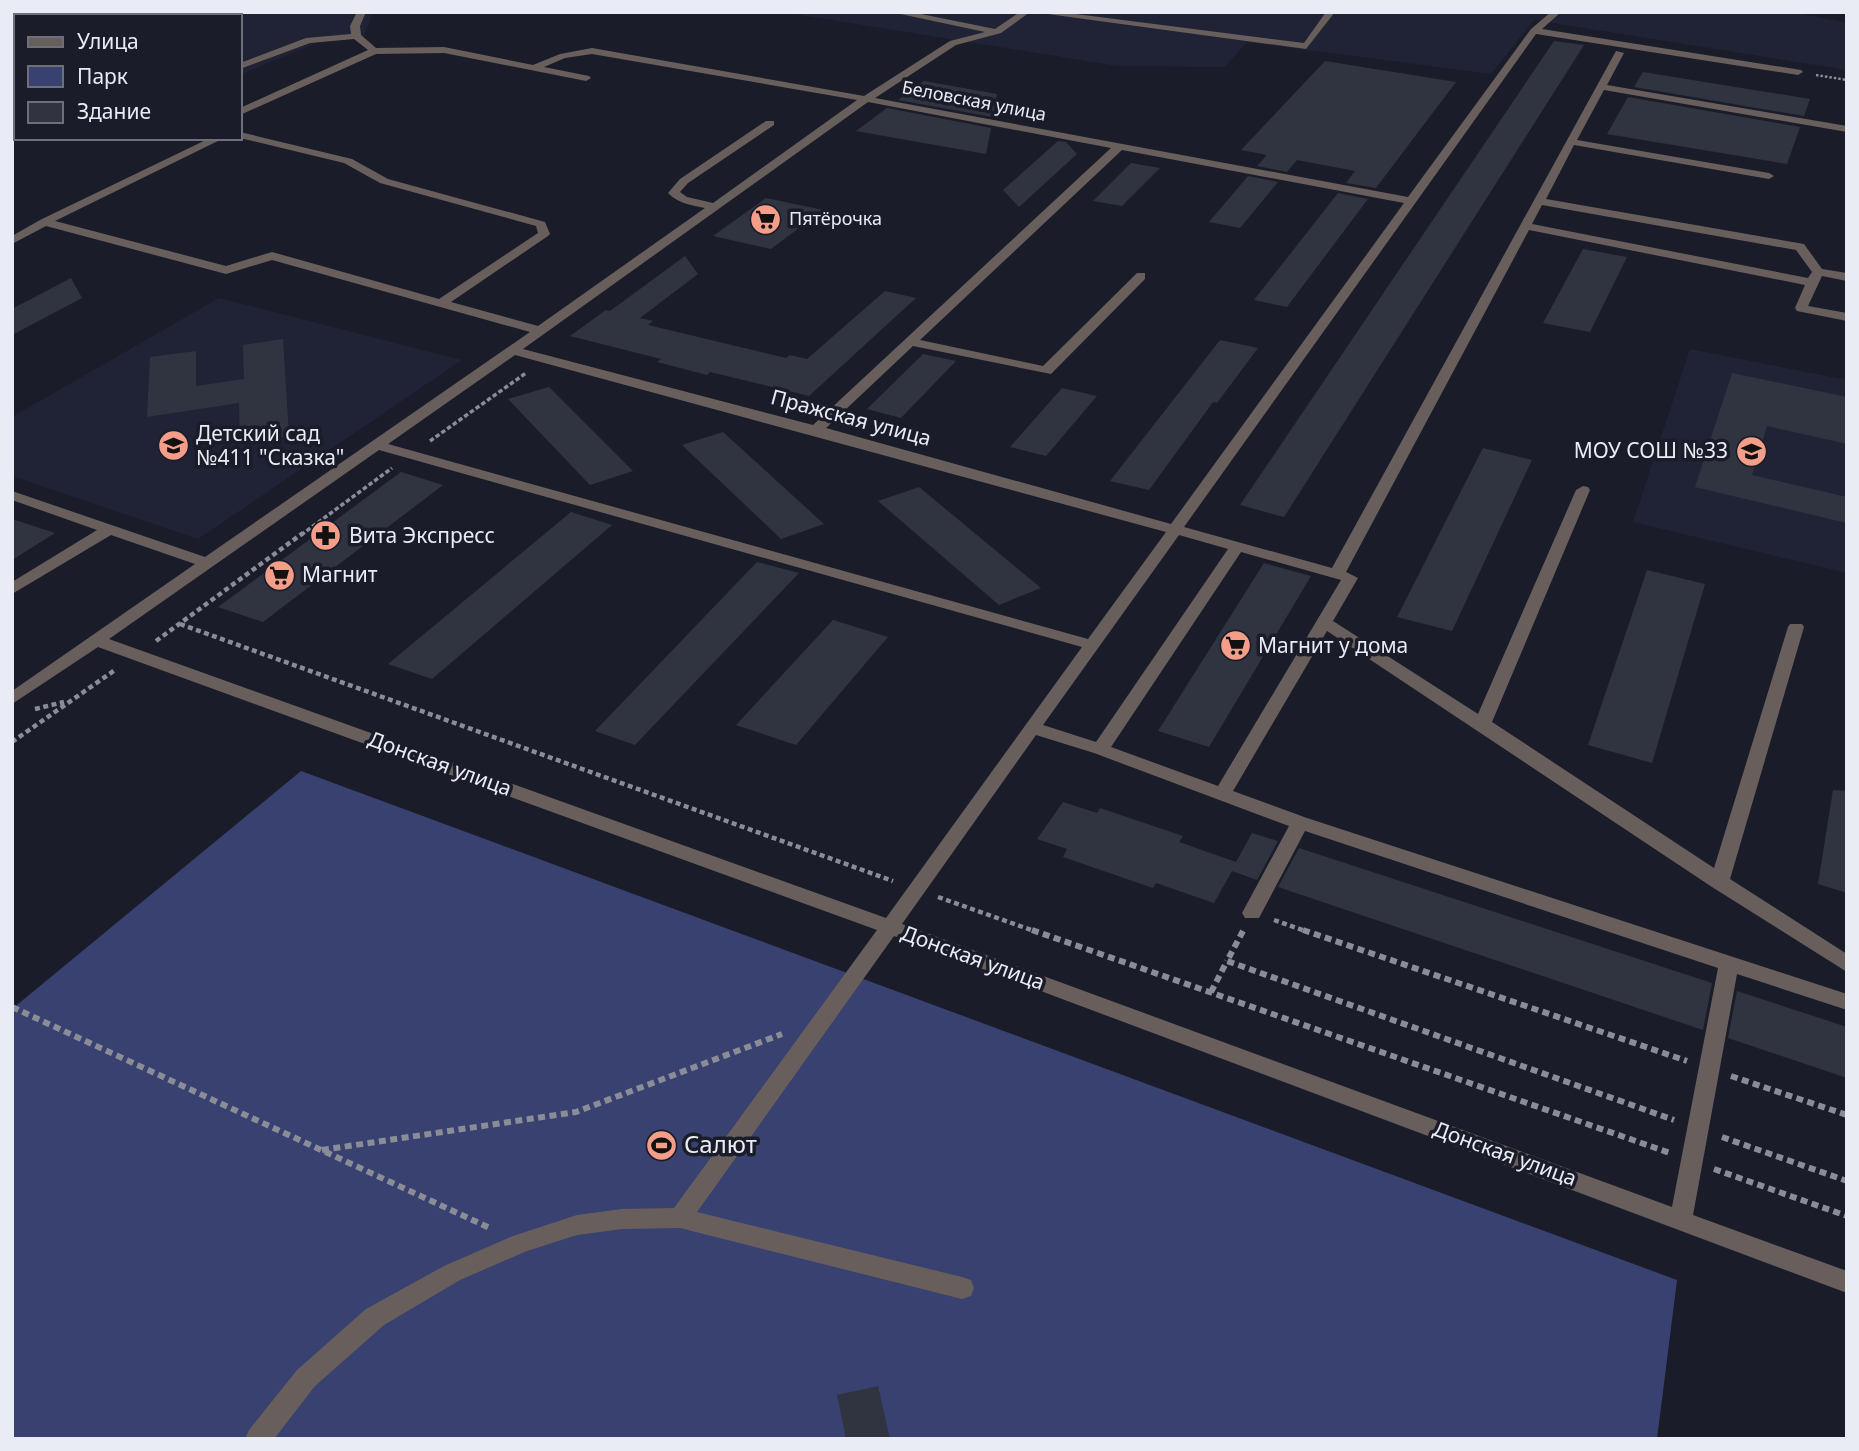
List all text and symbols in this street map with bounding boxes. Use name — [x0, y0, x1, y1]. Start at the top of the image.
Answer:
legend — [14, 14, 242, 140]
text: Улица — [77, 27, 139, 55]
text: Парк — [77, 62, 128, 90]
street label: Беловская улица — [900, 74, 1048, 126]
text: Здание — [77, 97, 151, 125]
supermarket icon: Пятёрочка — [749, 202, 783, 236]
place label: Пятёрочка — [789, 206, 882, 230]
street label: Пражская улица — [768, 382, 934, 452]
place label: Детский сад №411 "Сказка" — [196, 419, 344, 471]
school or university icon: Детский сад №411 "Сказка" — [156, 429, 190, 463]
school or university icon: МОУ СОШ №33 — [1734, 434, 1768, 468]
place label: МОУ СОШ №33 — [1574, 436, 1728, 464]
pharmacy icon: Вита Экспресс — [309, 519, 343, 553]
place label: Вита Экспресс — [349, 521, 495, 549]
supermarket icon: Магнит — [262, 558, 296, 592]
place label: Магнит — [302, 560, 378, 588]
supermarket icon: Магнит у дома — [1218, 629, 1252, 663]
place label: Магнит у дома — [1258, 631, 1408, 659]
street label: Донская улица — [365, 724, 516, 802]
street label: Донская улица — [898, 918, 1049, 996]
street label: Донская улица — [1430, 1114, 1581, 1192]
place label: Салют — [684, 1127, 757, 1160]
sports icon: Салют — [644, 1128, 678, 1162]

